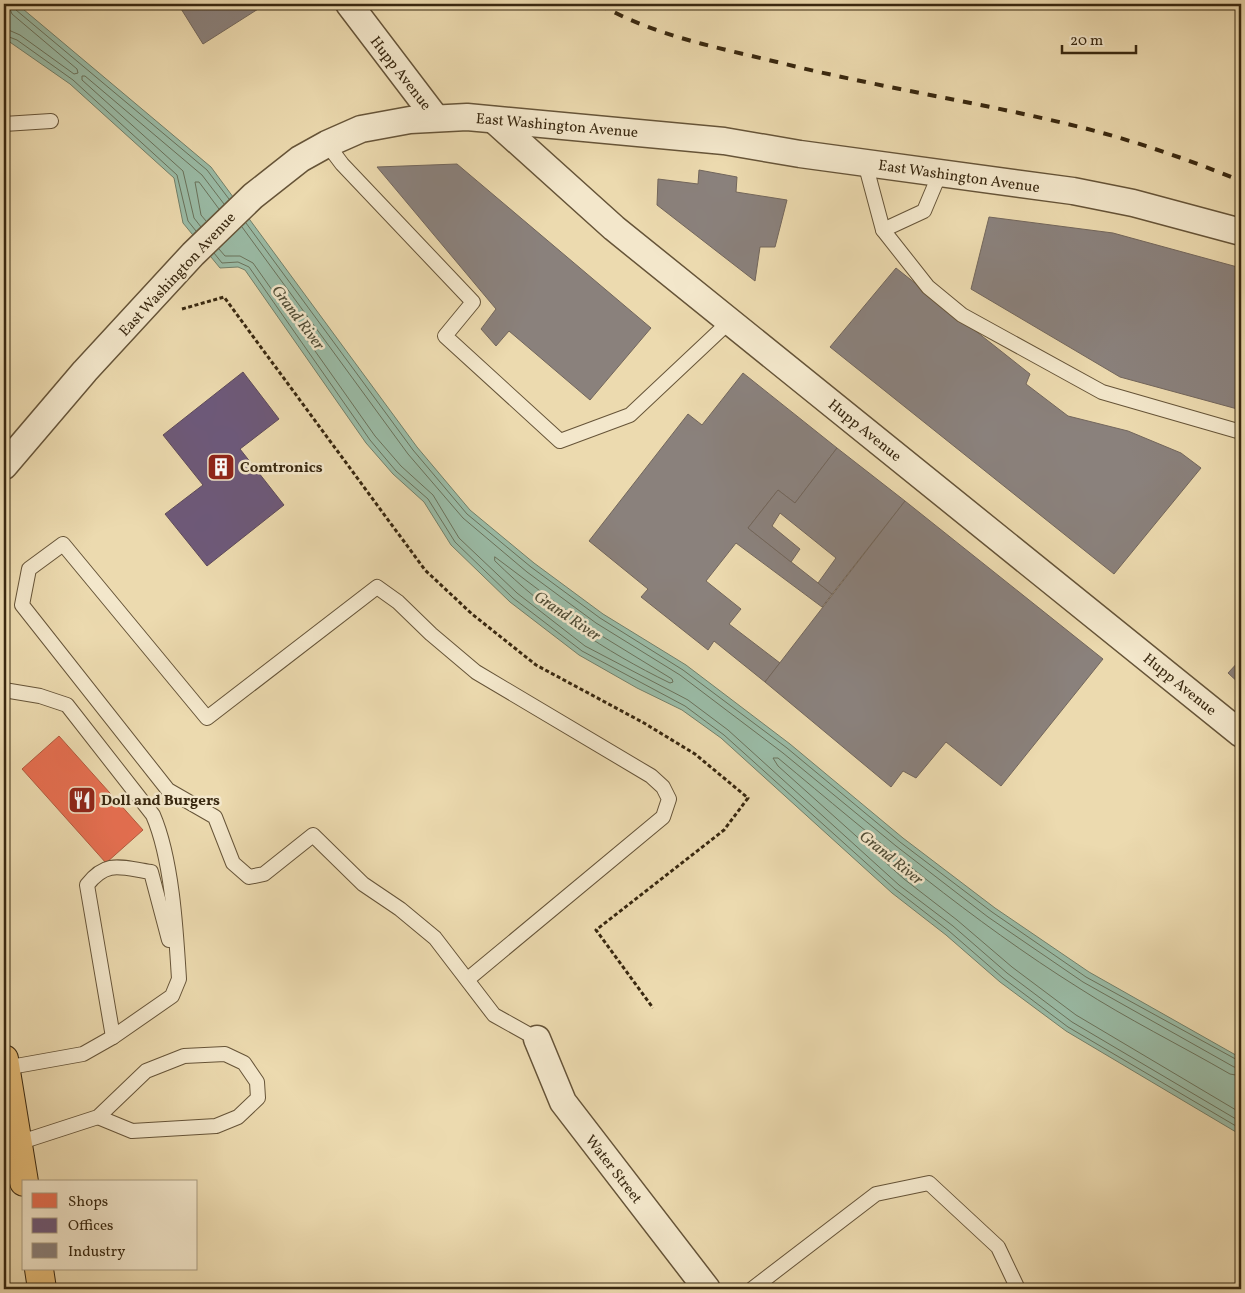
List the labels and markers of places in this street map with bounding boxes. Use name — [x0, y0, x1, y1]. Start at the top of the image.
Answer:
building icon: Comtronics — [206, 452, 236, 482]
place label: Comtronics — [240, 458, 323, 479]
restaurant icon: Doll and Burgers — [67, 785, 97, 815]
place label: Doll and Burgers — [101, 791, 220, 812]

